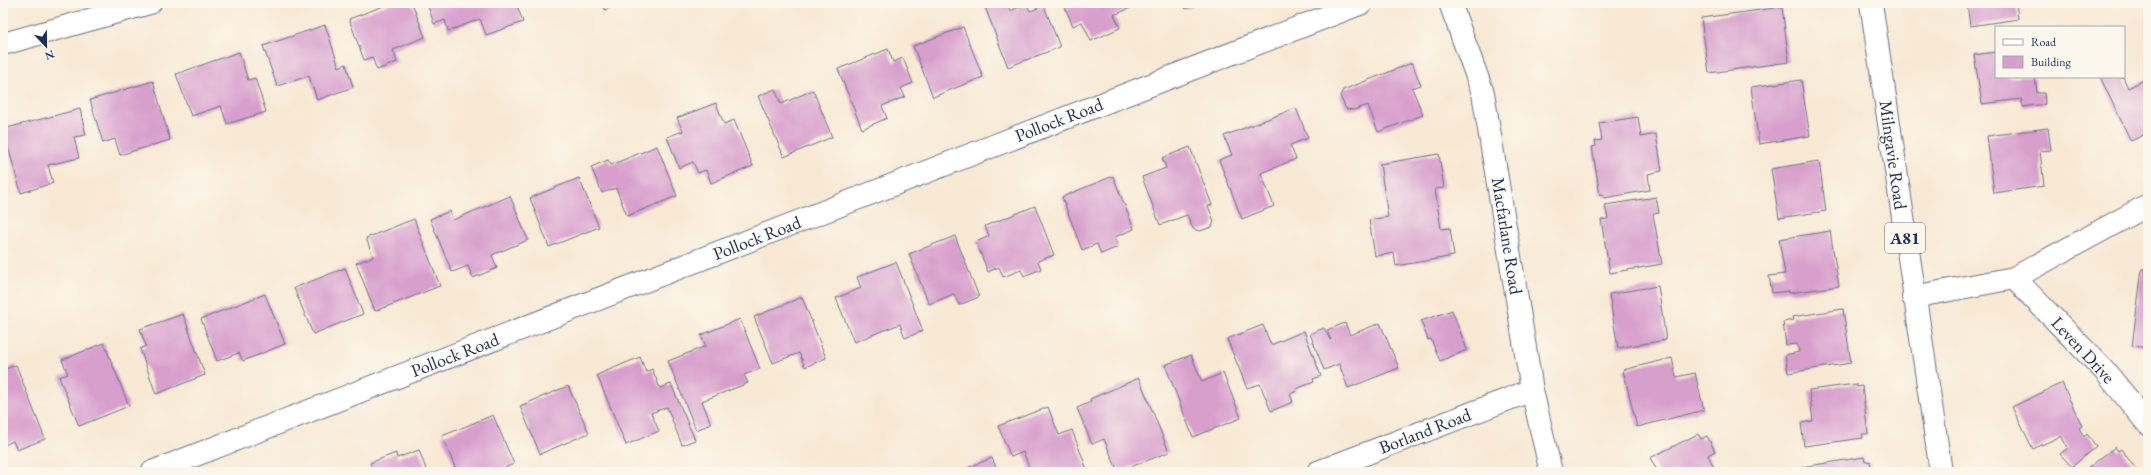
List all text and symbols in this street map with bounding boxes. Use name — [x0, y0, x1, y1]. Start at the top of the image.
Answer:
north arrow — [26, 26, 66, 66]
legend — [1995, 26, 2125, 78]
text: Road — [2031, 34, 2057, 50]
text: N — [43, 47, 56, 63]
text: Building — [2031, 54, 2072, 70]
street label: Pollock Road — [1012, 92, 1107, 147]
street label: Milngavie Road — [1874, 99, 1913, 212]
street label: Macfarlane Road — [1487, 176, 1528, 297]
street label: Pollock Road — [710, 210, 805, 265]
road number: A81 — [1885, 223, 1925, 253]
street label: Leven Drive — [2046, 311, 2120, 388]
street label: Pollock Road — [408, 327, 503, 382]
street label: Borland Road — [1375, 402, 1475, 459]

